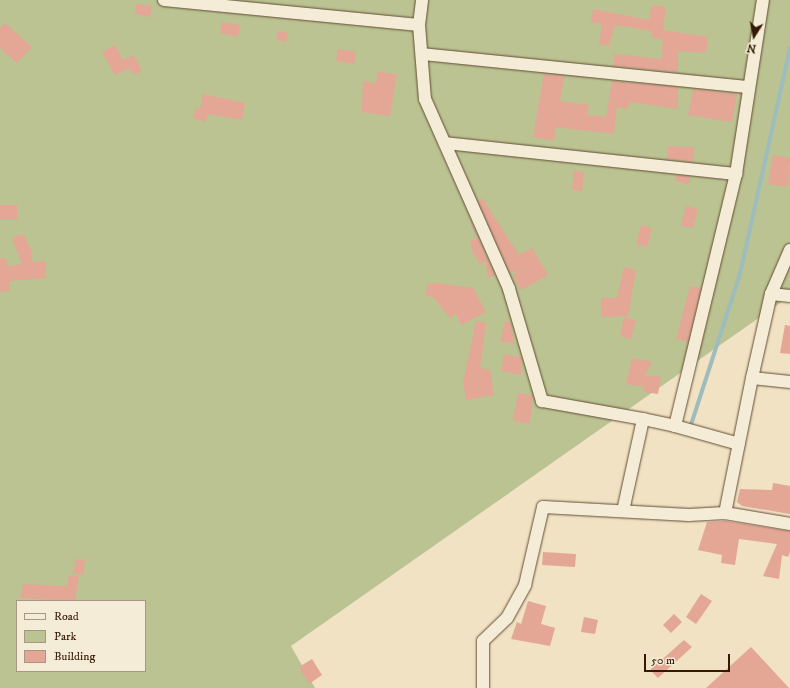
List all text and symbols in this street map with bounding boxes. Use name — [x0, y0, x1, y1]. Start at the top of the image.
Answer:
north arrow — [734, 16, 774, 56]
text: N — [746, 40, 757, 56]
legend — [16, 600, 146, 672]
text: Road — [54, 609, 79, 624]
text: Park — [54, 629, 76, 644]
scale bar — [646, 646, 732, 672]
text: Building — [54, 649, 95, 664]
text: 50 m — [651, 653, 675, 668]

